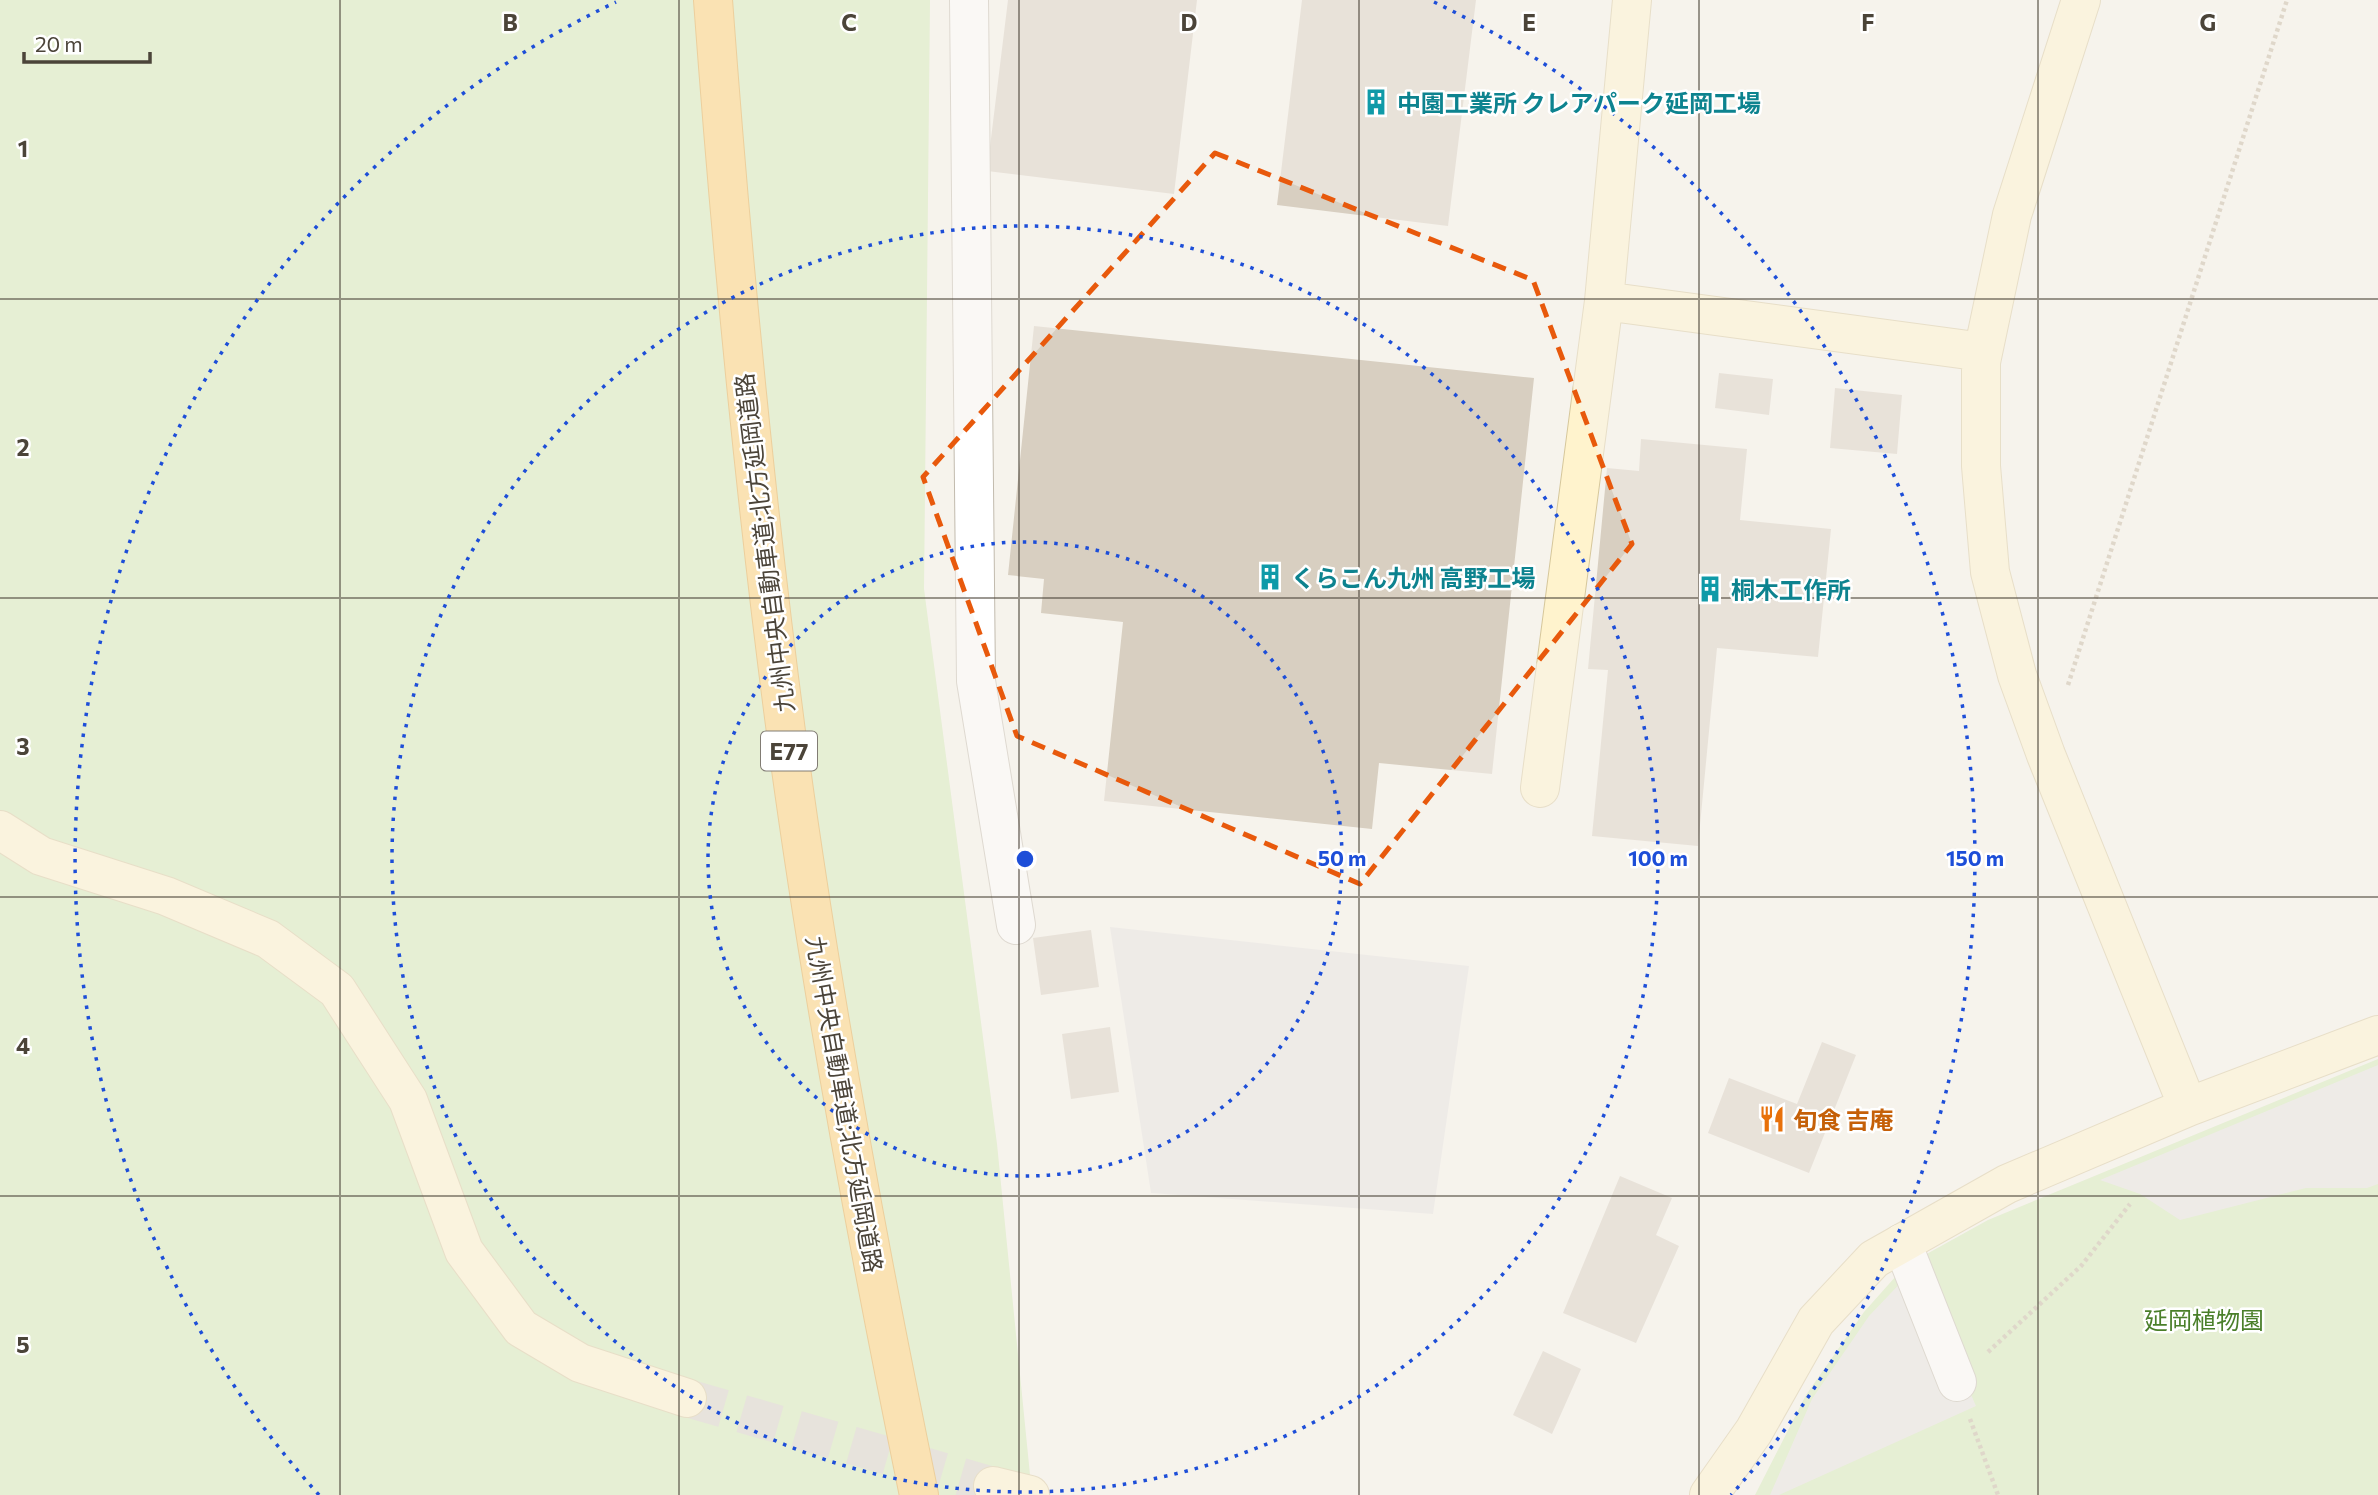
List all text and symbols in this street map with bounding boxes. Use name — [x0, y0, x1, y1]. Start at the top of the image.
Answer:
text: B — [502, 8, 518, 36]
text: C — [841, 8, 857, 36]
text: D — [1181, 8, 1198, 36]
text: E — [1522, 8, 1536, 36]
text: F — [1861, 8, 1875, 36]
text: G — [2200, 8, 2216, 36]
scale bar — [24, 21, 150, 65]
text: 20 m — [35, 31, 83, 56]
building icon: 中園工業所 クレアパーク延岡工場 — [1361, 87, 1391, 117]
place label: 中園工業所 クレアパーク延岡工場 — [1397, 88, 1761, 117]
text: 1 — [18, 134, 28, 162]
street label: 九州中央自動車道;北方延岡道路 — [729, 372, 799, 714]
text: 2 — [16, 433, 30, 461]
building icon: くらこん九州 高野工場 — [1255, 562, 1285, 592]
place label: くらこん九州 高野工場 — [1291, 563, 1536, 592]
building icon: 桐木工作所 — [1695, 574, 1725, 604]
place label: 桐木工作所 — [1731, 575, 1851, 604]
text: 3 — [16, 732, 30, 760]
road number: E77 — [761, 732, 817, 771]
text: 50 m — [1318, 845, 1366, 870]
text: 100 m — [1628, 845, 1688, 870]
text: 150 m — [1946, 845, 2004, 870]
centre of rings — [1013, 847, 1037, 871]
street label: 九州中央自動車道;北方延岡道路 — [801, 933, 889, 1275]
text: 4 — [16, 1031, 30, 1059]
restaurant icon: 旬食 吉庵 — [1757, 1104, 1787, 1134]
place label: 旬食 吉庵 — [1793, 1105, 1894, 1134]
park label: 延岡植物園 — [2144, 1305, 2264, 1334]
text: 5 — [16, 1330, 30, 1358]

